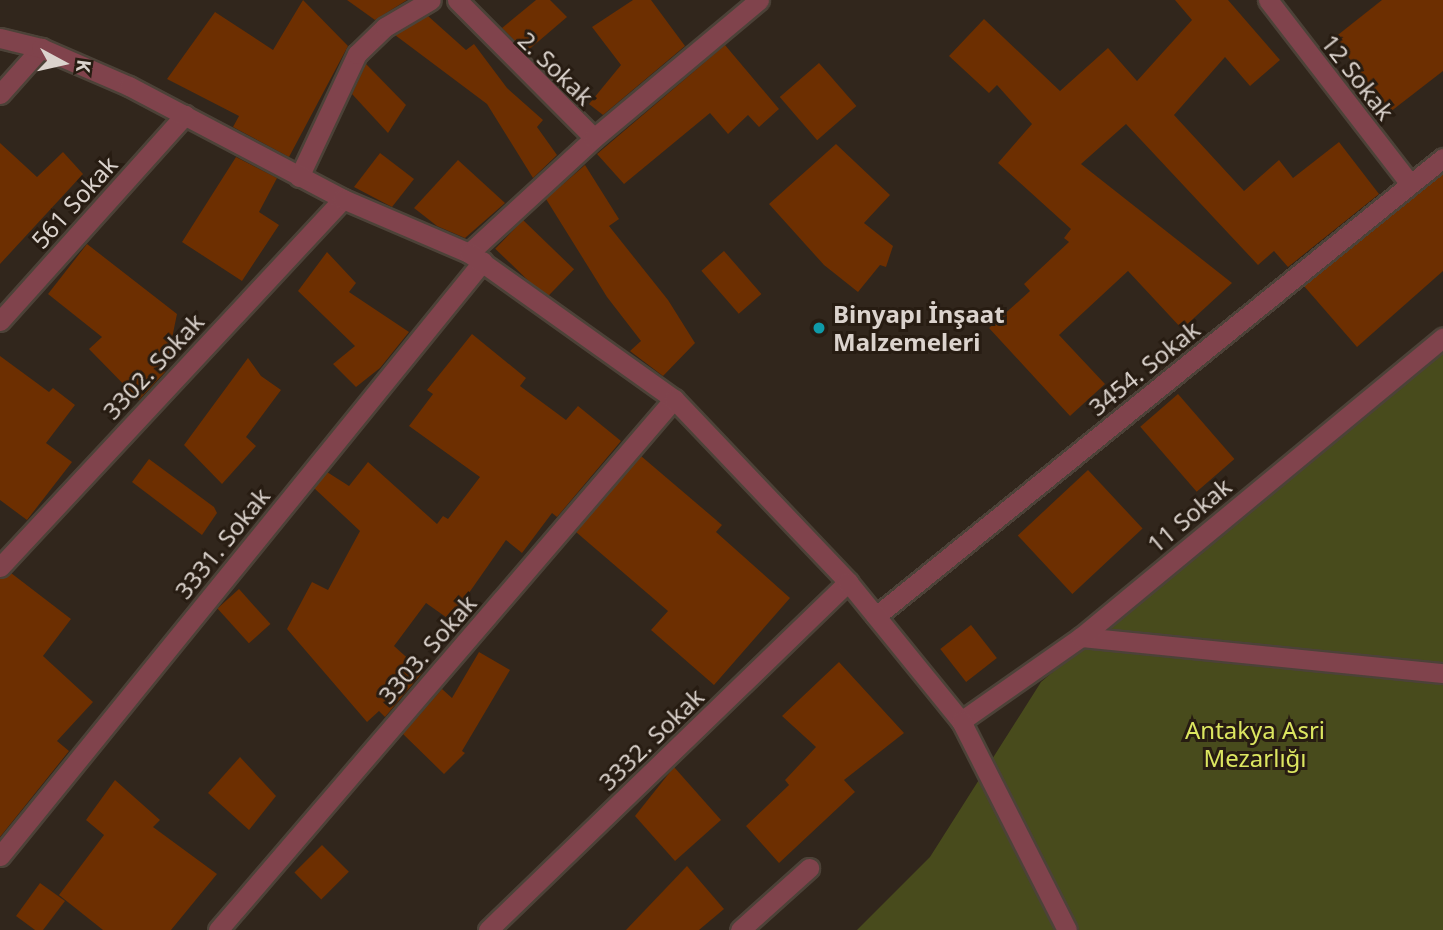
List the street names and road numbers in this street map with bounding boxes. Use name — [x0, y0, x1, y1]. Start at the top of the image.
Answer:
street label: 2. Sokak — [512, 25, 600, 111]
street label: 12 Sokak — [1316, 29, 1400, 125]
street label: 561 Sokak — [25, 150, 123, 254]
street label: 3302. Sokak — [97, 307, 209, 425]
street label: 3454. Sokak — [1083, 315, 1205, 421]
street label: 11 Sokak — [1141, 472, 1237, 558]
street label: 3331. Sokak — [169, 482, 275, 604]
street label: 3303. Sokak — [372, 589, 482, 709]
street label: 3332. Sokak — [593, 682, 709, 796]

